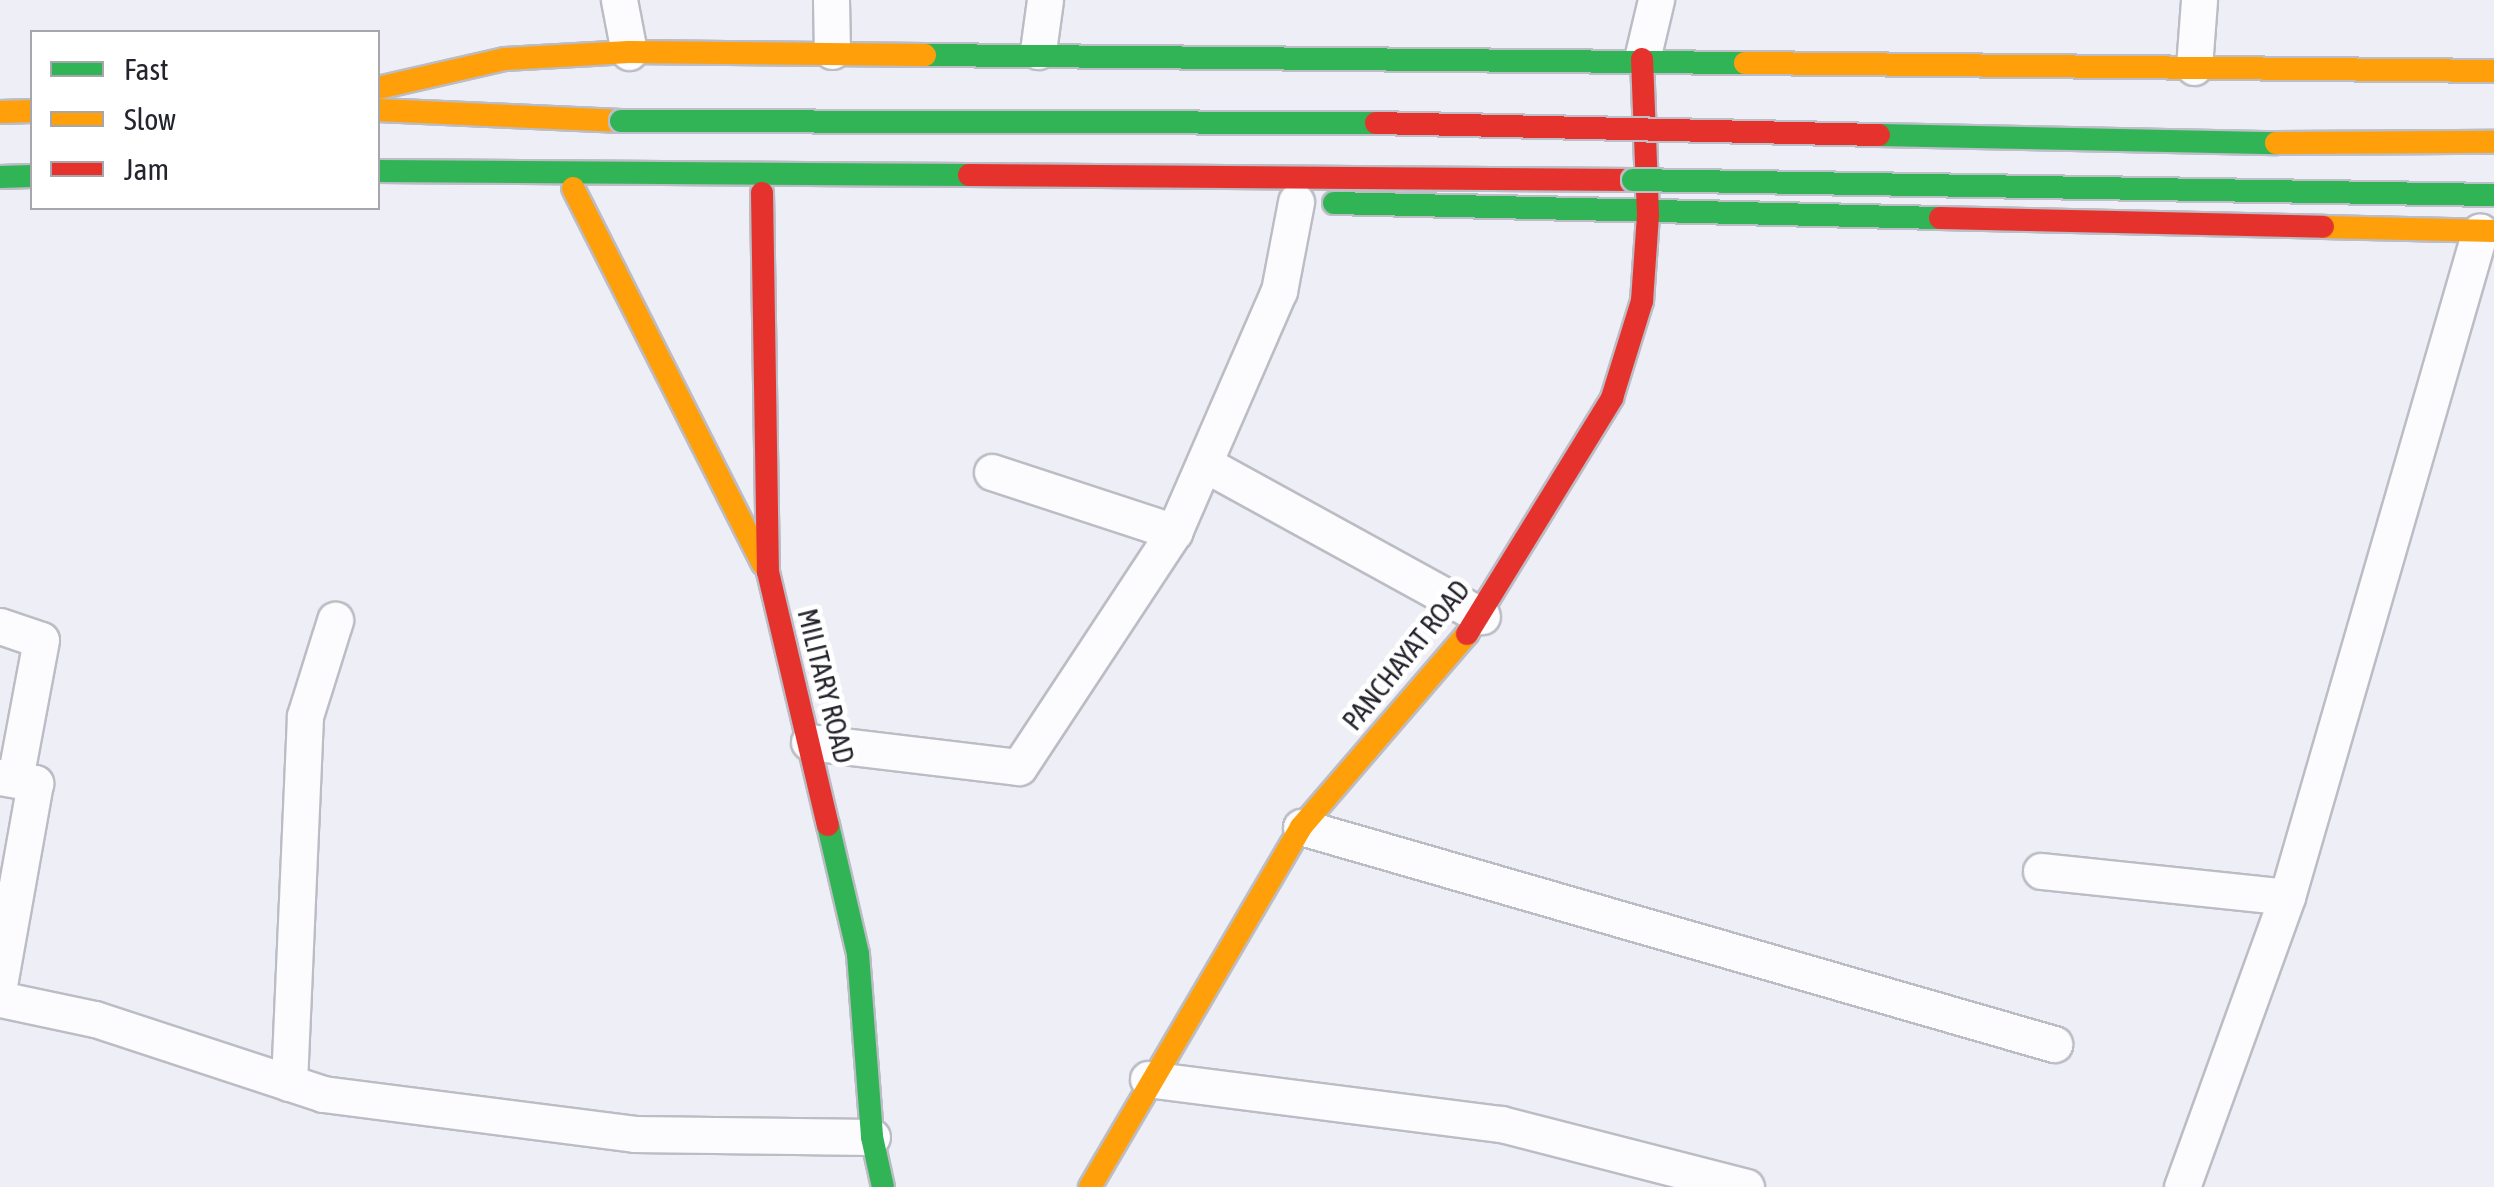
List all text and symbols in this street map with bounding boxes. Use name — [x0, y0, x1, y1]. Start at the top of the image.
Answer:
legend — [30, 30, 380, 210]
text: Fast — [124, 52, 169, 86]
text: Slow — [124, 102, 176, 136]
text: Jam — [124, 152, 169, 186]
street label: PANCHAYAT ROAD — [1335, 573, 1477, 737]
street label: MILITARY ROAD — [791, 605, 861, 767]

